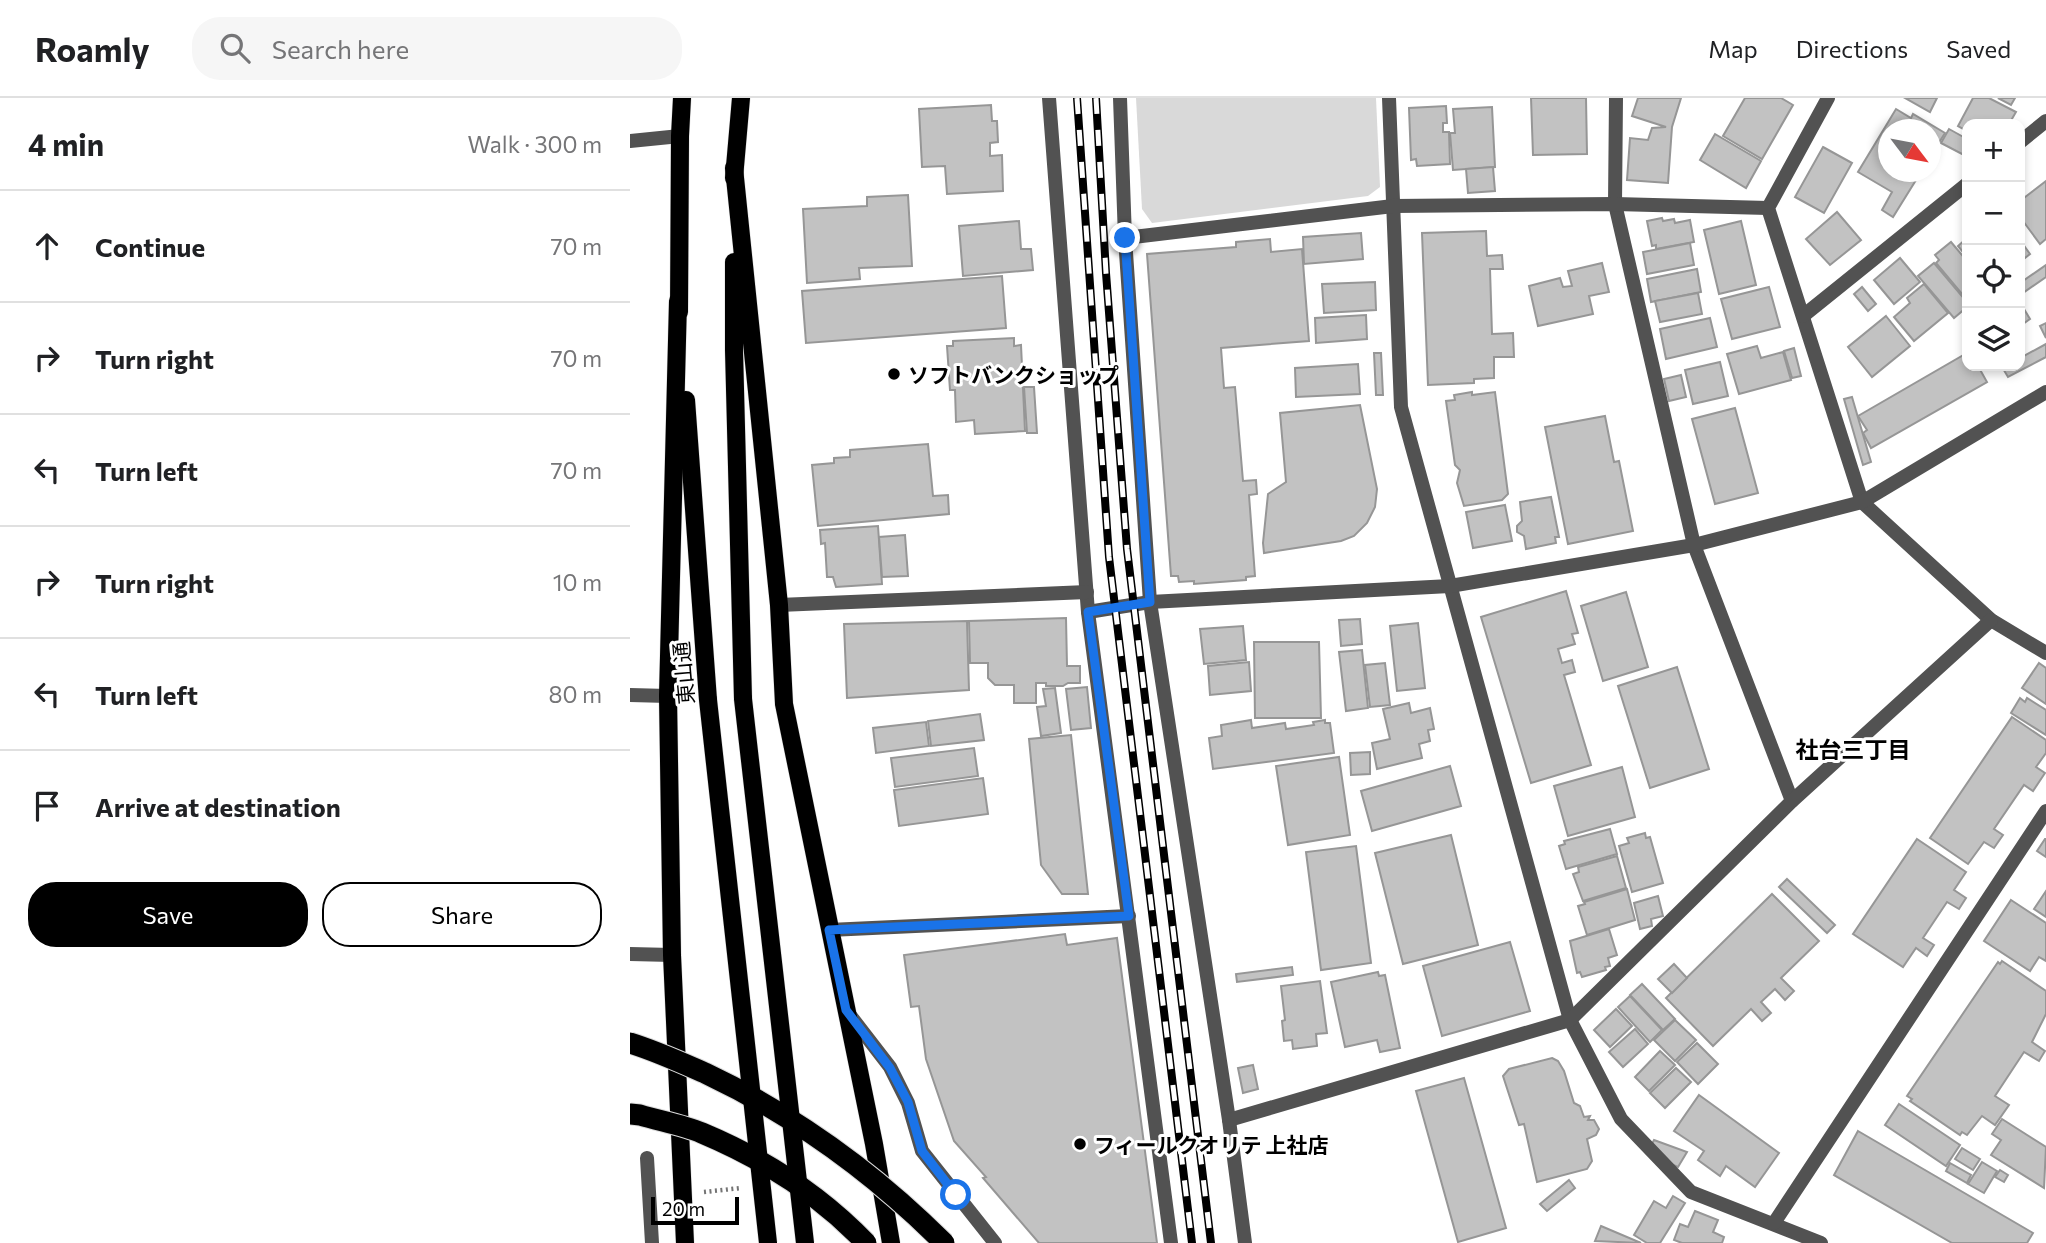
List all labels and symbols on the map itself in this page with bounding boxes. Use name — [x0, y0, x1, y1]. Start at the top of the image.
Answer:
north arrow — [1878, 119, 1941, 182]
route end — [1109, 222, 1140, 253]
place label: ソフトバンクショップ — [908, 362, 1119, 387]
marker: ソフトバンクショップ — [886, 366, 902, 382]
street label: 東山通 — [668, 641, 698, 705]
district label: 社台三丁目 — [1796, 735, 1911, 763]
place label: フィールクオリテ 上社店 — [1094, 1132, 1329, 1157]
marker: フィールクオリテ 上社店 — [1072, 1136, 1088, 1152]
route start — [940, 1179, 971, 1210]
scale bar — [651, 1194, 738, 1226]

